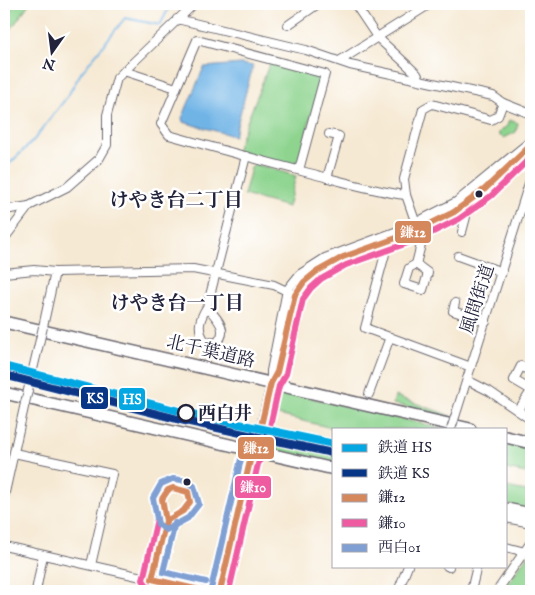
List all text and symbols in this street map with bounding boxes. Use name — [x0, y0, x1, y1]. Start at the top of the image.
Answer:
north arrow — [28, 28, 78, 78]
text: N — [41, 53, 58, 74]
district label: けやき台二丁目 — [109, 189, 243, 213]
unlabelled marker — [474, 189, 484, 199]
line badge: 鎌12 — [394, 220, 432, 244]
text: 鎌12 — [400, 224, 426, 242]
street label: 風間街道 — [456, 262, 500, 337]
district label: けやき台一丁目 — [110, 292, 244, 316]
street label: 北千葉道路 — [164, 331, 257, 374]
line badge: KS — [80, 386, 109, 410]
line badge: HS — [118, 387, 146, 411]
text: KS — [86, 390, 104, 408]
text: HS — [122, 391, 142, 409]
place label: 西白井 — [198, 403, 252, 426]
marker: 西白井 — [177, 404, 195, 422]
legend — [332, 428, 508, 568]
line badge: 鎌12 — [237, 436, 275, 460]
text: 鉄道 HS — [378, 438, 432, 457]
text: 鎌12 — [243, 440, 269, 458]
text: 鉄道 KS — [378, 464, 430, 483]
line badge: 鎌10 — [234, 475, 272, 499]
unlabelled marker — [182, 477, 192, 487]
text: 鎌10 — [240, 479, 266, 497]
text: 鎌12 — [378, 488, 406, 507]
text: 鎌10 — [378, 514, 406, 533]
text: 西白01 — [378, 538, 421, 557]

